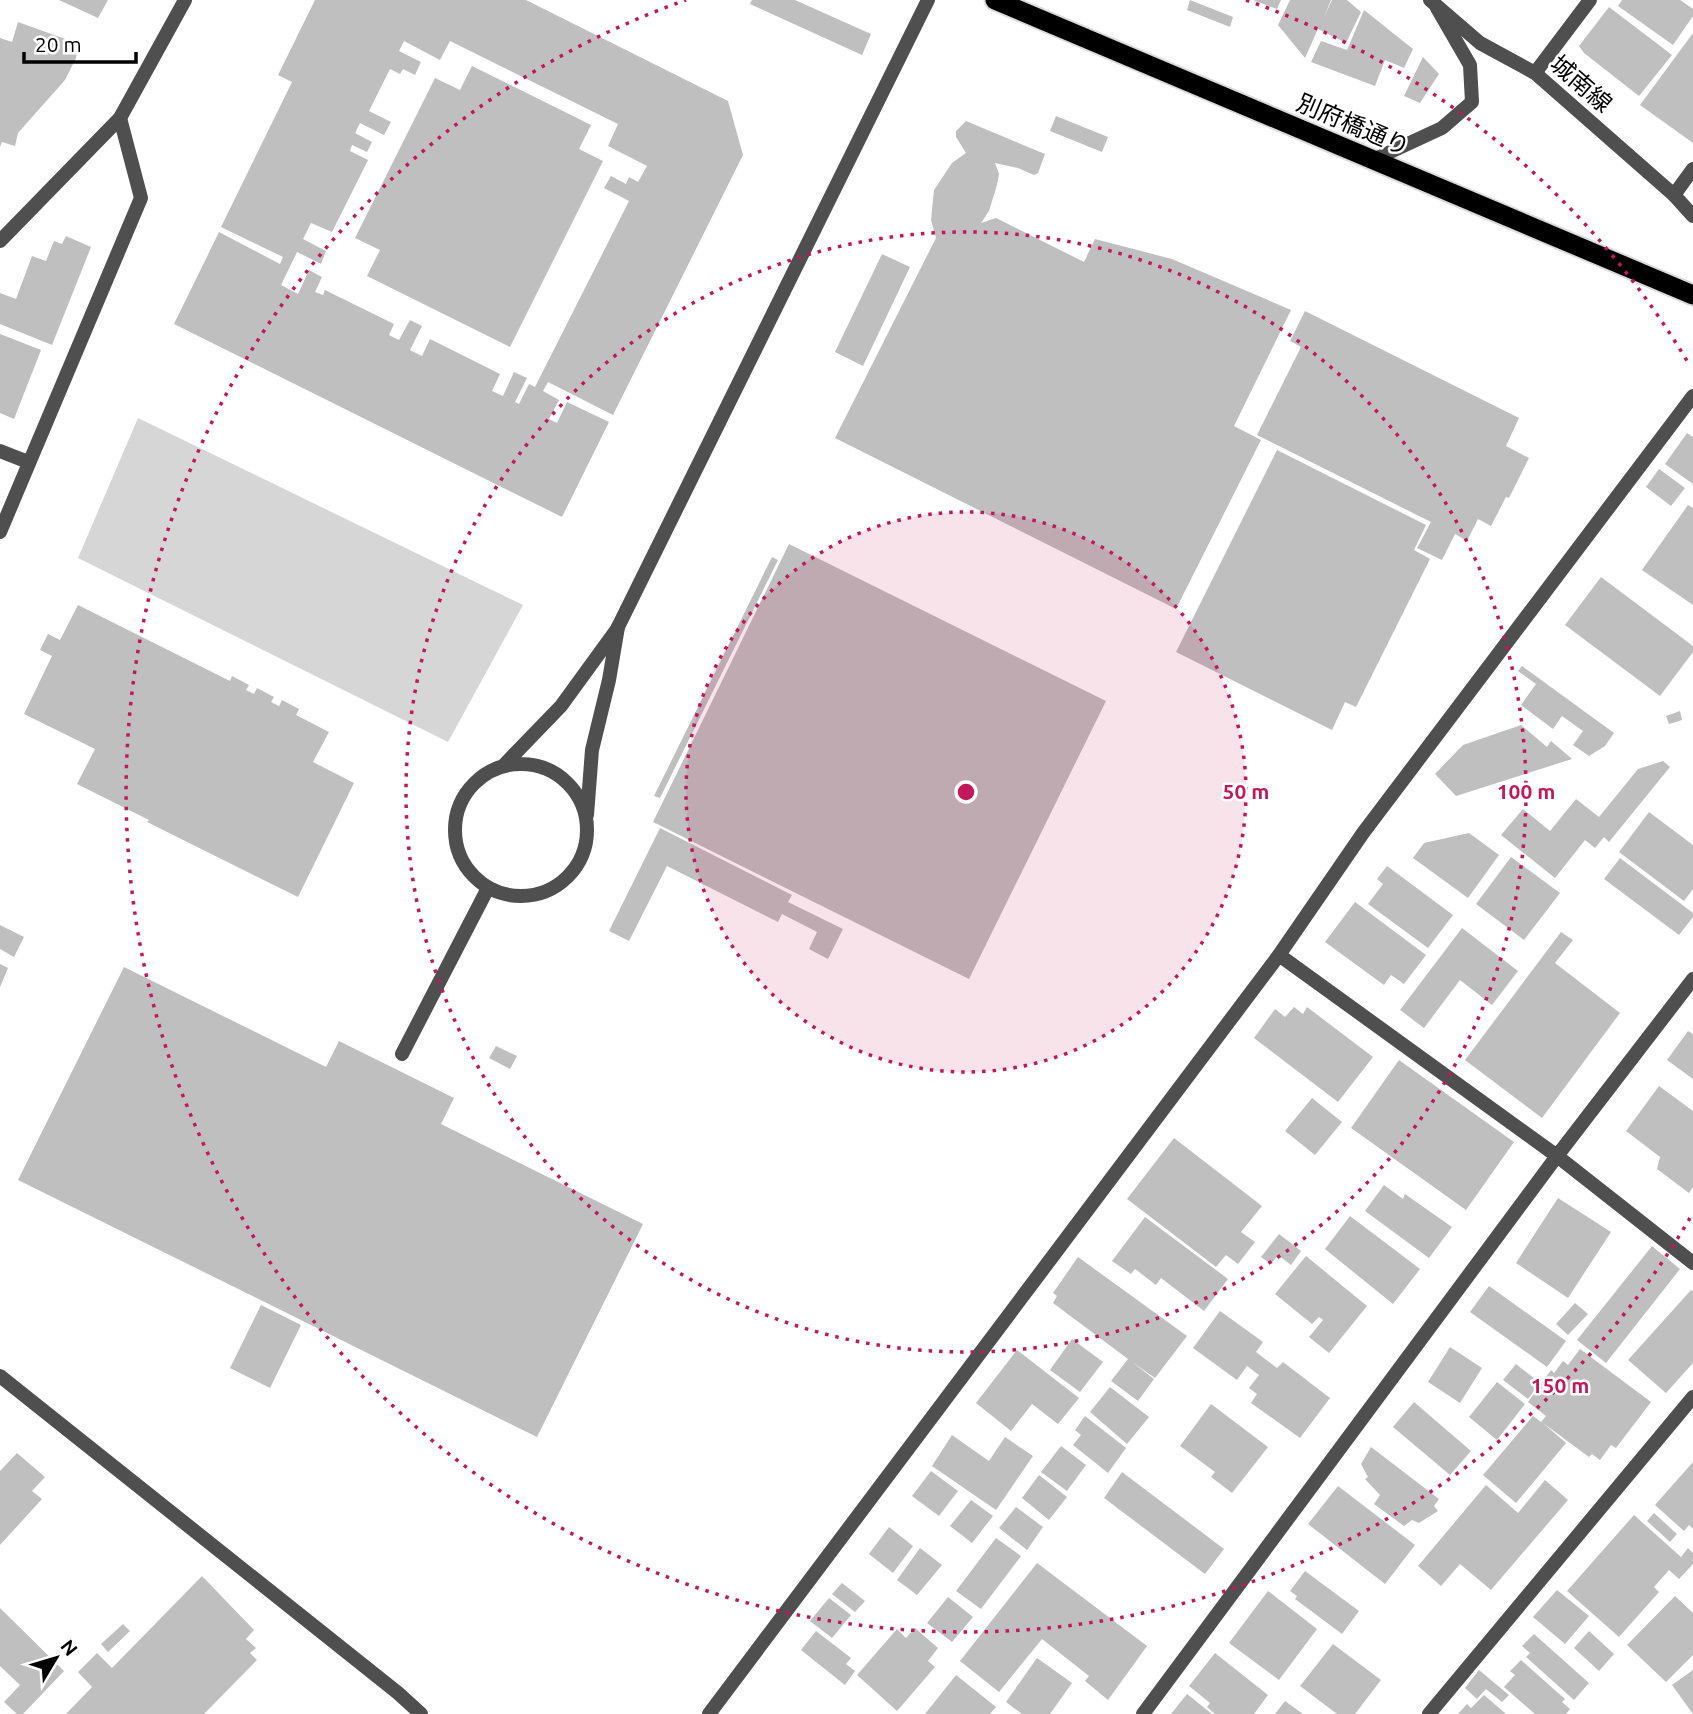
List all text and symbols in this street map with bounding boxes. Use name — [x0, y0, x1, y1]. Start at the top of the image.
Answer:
scale bar — [24, 21, 136, 65]
text: 20 m — [35, 32, 82, 56]
street label: 城南線 — [1545, 50, 1617, 117]
street label: 別府橋通り — [1293, 89, 1414, 160]
text: 50 m — [1223, 779, 1269, 803]
text: 100 m — [1497, 779, 1555, 803]
centre of rings — [954, 780, 978, 804]
text: 150 m — [1531, 1373, 1589, 1397]
north arrow — [21, 1623, 91, 1693]
text: N — [56, 1635, 82, 1660]

